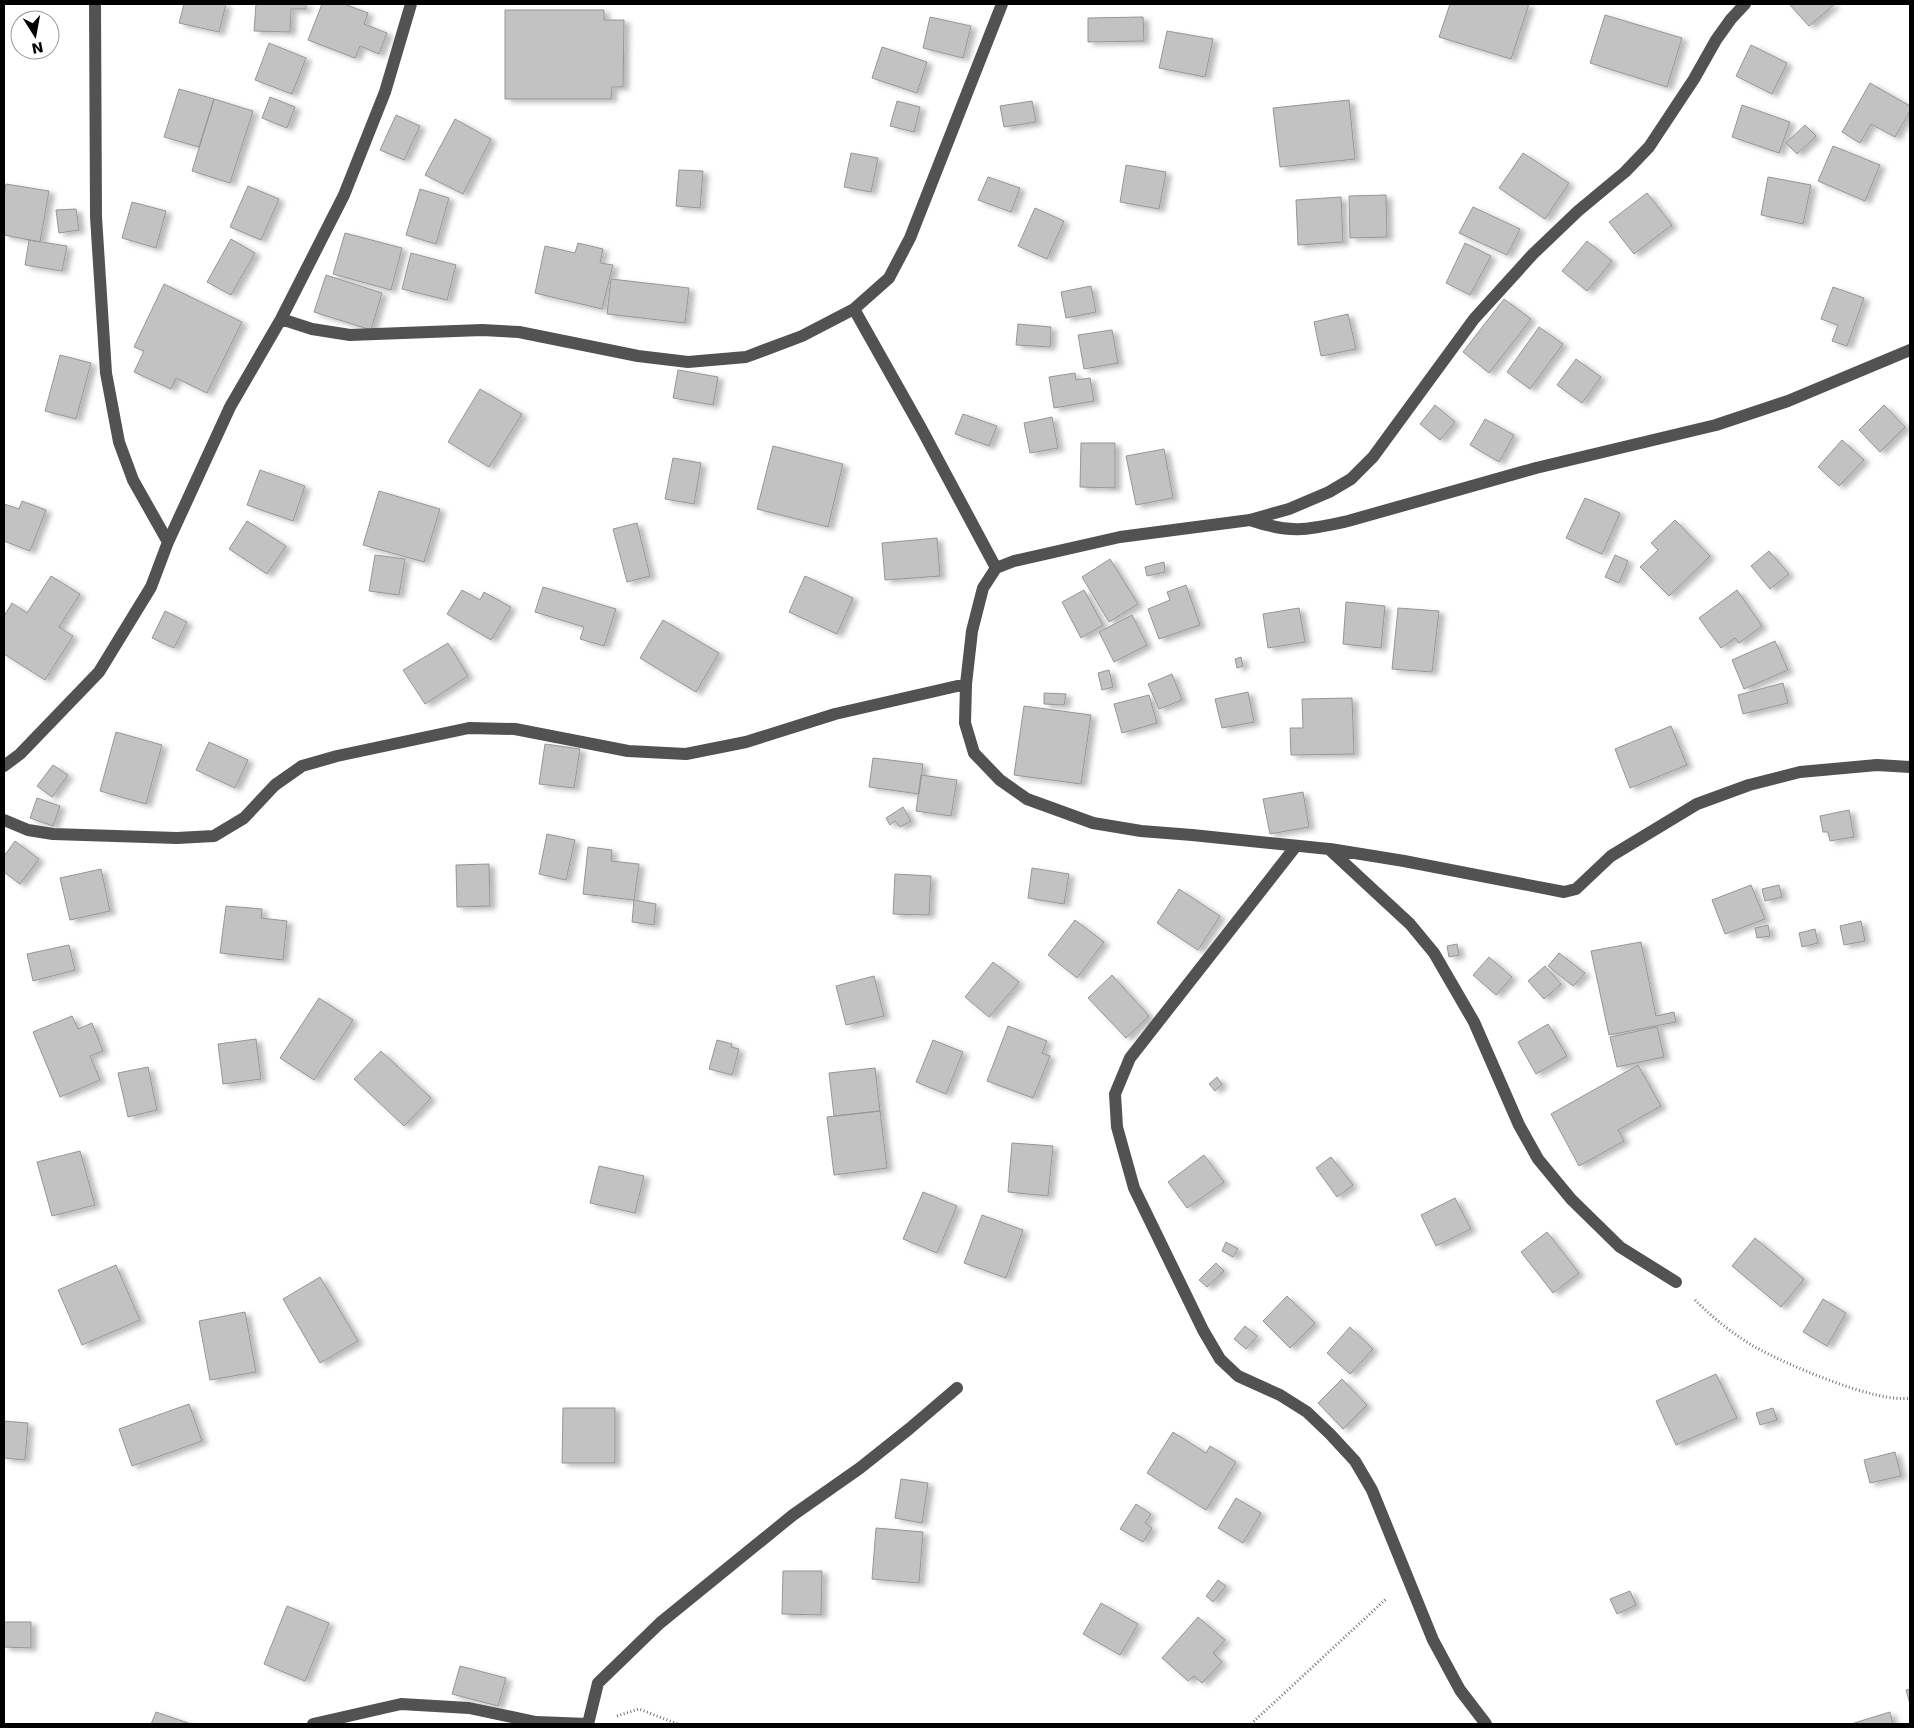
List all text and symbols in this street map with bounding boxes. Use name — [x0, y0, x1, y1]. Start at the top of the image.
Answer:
north arrow — [10, 10, 60, 60]
text: N — [30, 39, 45, 57]

